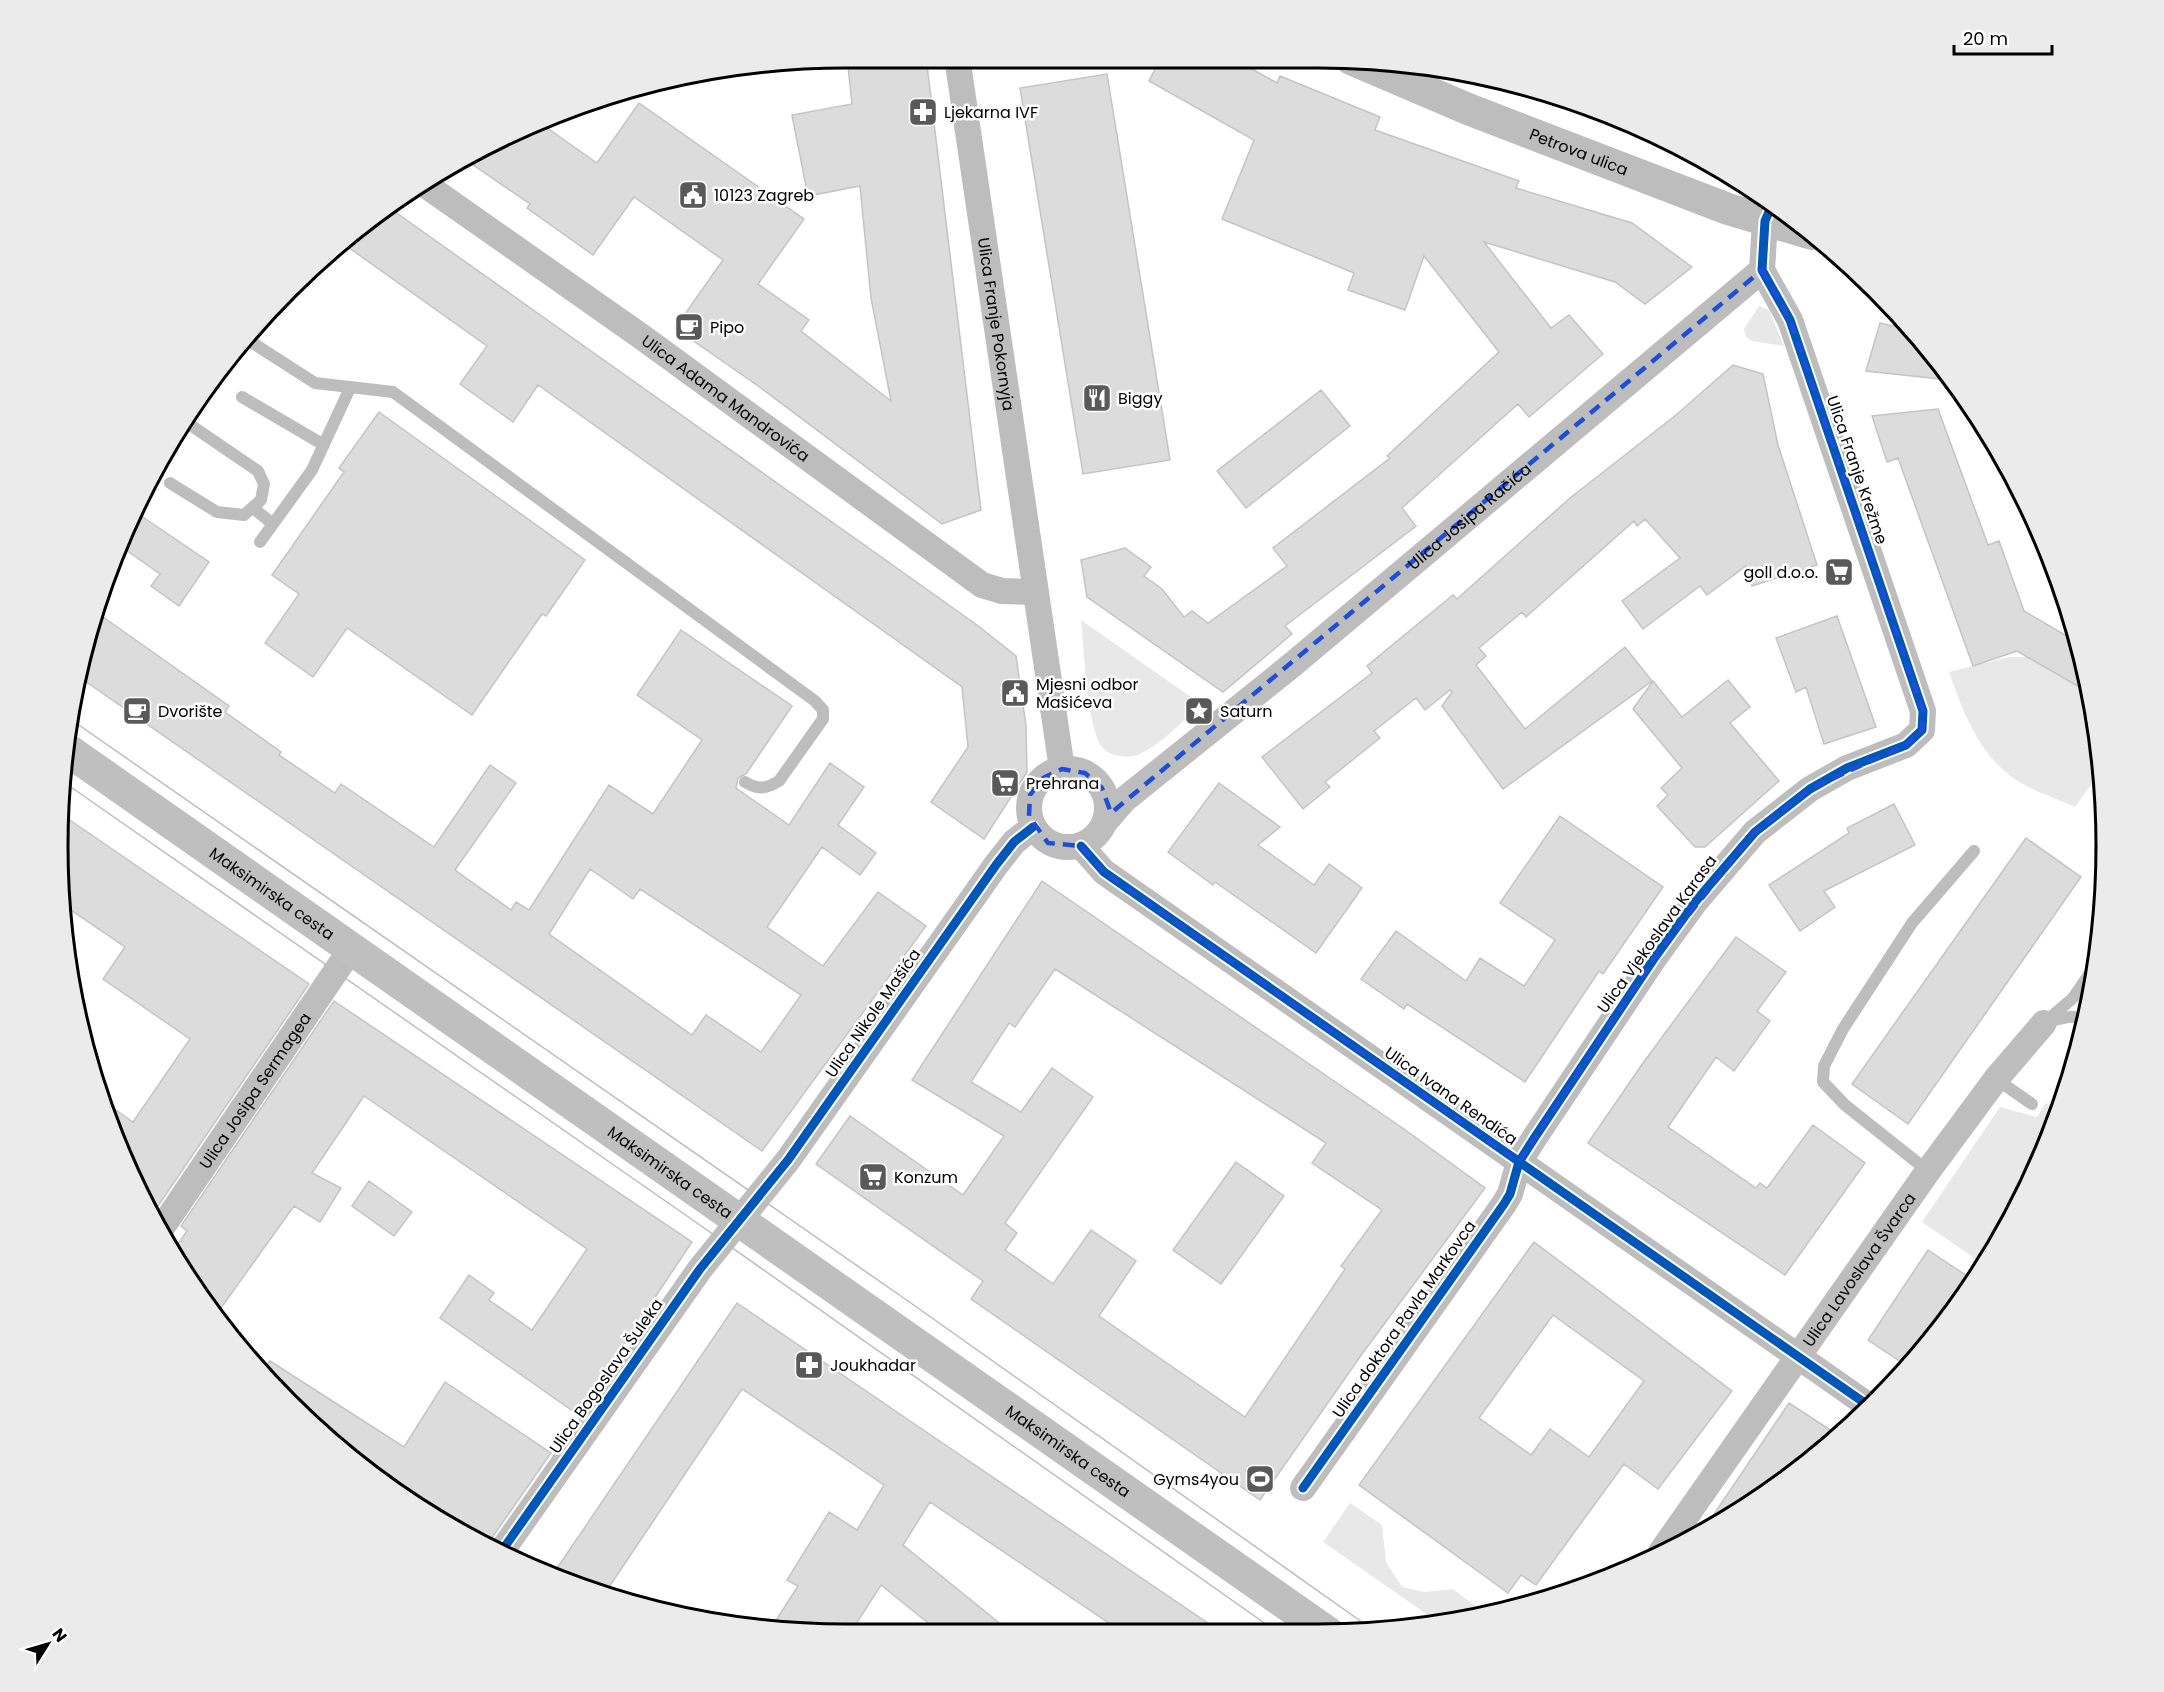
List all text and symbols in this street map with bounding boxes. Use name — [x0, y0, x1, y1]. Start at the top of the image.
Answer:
scale bar — [1954, 18, 2052, 56]
text: 20 m — [1963, 26, 2008, 51]
pharmacy icon: Ljekarna IVF — [907, 96, 939, 128]
place label: Ljekarna IVF — [944, 101, 1038, 124]
street label: Petrova ulica — [1526, 122, 1632, 181]
public building icon: 10123 Zagreb — [677, 179, 709, 211]
place label: 10123 Zagreb — [714, 184, 814, 207]
street label: Ulica Franje Pokornyja — [972, 236, 1021, 412]
cafe icon: Pipo — [673, 311, 705, 343]
place label: Pipo — [710, 316, 744, 339]
street label: Ulica Adama Mandrovića — [637, 329, 815, 467]
restaurant icon: Biggy — [1081, 382, 1113, 414]
place label: Biggy — [1118, 387, 1162, 410]
street label: Ulica Franje Krežme — [1821, 393, 1893, 548]
street label: Ulica Josipa Račića — [1402, 457, 1536, 575]
supermarket icon: goll d.o.o. — [1823, 556, 1855, 588]
place label: goll d.o.o. — [1743, 561, 1818, 584]
place label: Mjesni odbor Mašićeva — [1036, 673, 1139, 714]
public building icon: Mjesni odbor Mašićeva — [999, 677, 1031, 709]
cafe icon: Dvorište — [121, 695, 153, 727]
place icon: Saturn — [1183, 695, 1215, 727]
place label: Dvorište — [158, 700, 223, 723]
place label: Saturn — [1220, 700, 1272, 723]
supermarket icon: Prehrana — [989, 767, 1021, 799]
place label: Prehrana — [1026, 772, 1099, 795]
street label: Maksimirska cesta — [205, 841, 339, 945]
street label: Ulica Vjekoslava Karasa — [1592, 850, 1722, 1018]
street label: Ulica Nikole Mašića — [820, 944, 926, 1082]
street label: Ulica Josipa Sermagea — [194, 1008, 316, 1173]
street label: Ulica Ivana Rendića — [1380, 1041, 1522, 1151]
street label: Maksimirska cesta — [603, 1120, 737, 1224]
supermarket icon: Konzum — [857, 1161, 889, 1193]
place label: Konzum — [894, 1166, 958, 1189]
street label: Ulica Lavoslava Švarca — [1797, 1188, 1921, 1351]
street label: Ulica doktora Pavla Markovca — [1327, 1216, 1481, 1422]
street label: Ulica Bogoslava Šuleka — [544, 1294, 668, 1458]
pharmacy icon: Joukhadar — [793, 1349, 825, 1381]
place label: Joukhadar — [830, 1354, 916, 1377]
street label: Maksimirska cesta — [1001, 1399, 1135, 1503]
sports icon: Gyms4you — [1244, 1463, 1276, 1495]
place label: Gyms4you — [1153, 1468, 1239, 1491]
north arrow — [18, 1614, 78, 1674]
text: N — [47, 1624, 72, 1647]

